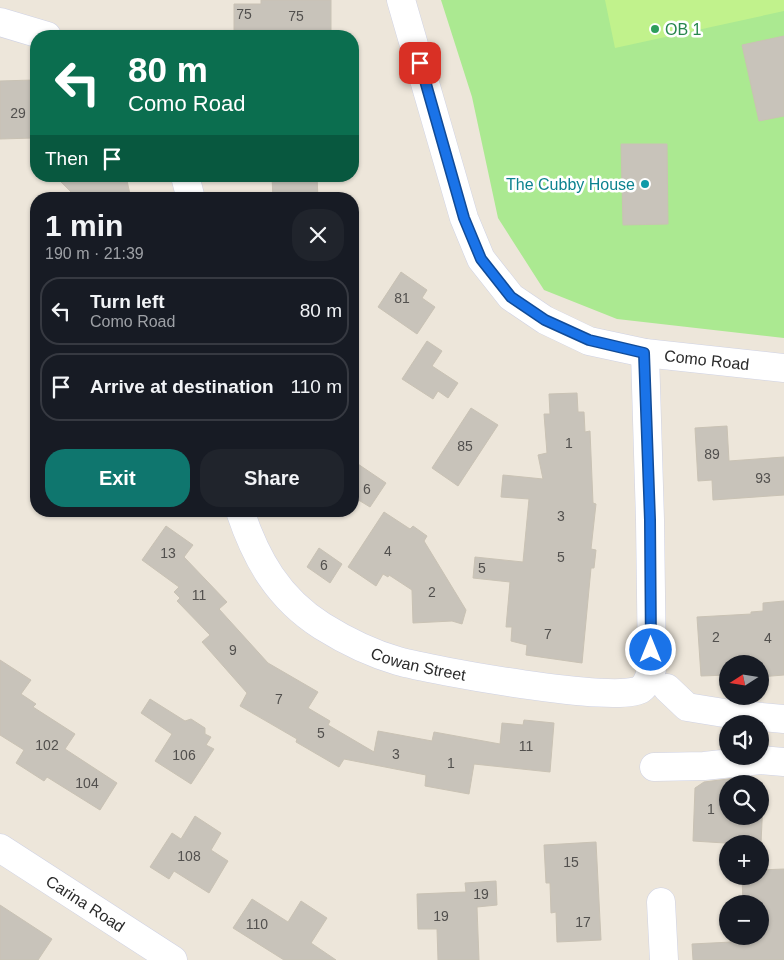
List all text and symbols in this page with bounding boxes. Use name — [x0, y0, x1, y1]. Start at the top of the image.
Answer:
house number: 75 — [236, 6, 252, 22]
house number: 75 — [288, 8, 304, 24]
place label: OB 1 — [665, 21, 702, 38]
marker: OB 1 — [649, 23, 661, 35]
pin — [399, 42, 441, 84]
icon: arrive — [406, 49, 434, 77]
icon: left — [45, 50, 110, 115]
text: 80 m — [128, 50, 208, 89]
text: Como Road — [128, 91, 245, 116]
house number: 29 — [10, 105, 26, 121]
icon: arrive — [98, 145, 126, 173]
text: Then — [45, 148, 88, 169]
place label: The Cubby House — [506, 176, 635, 193]
marker: The Cubby House — [639, 178, 651, 190]
text: 1 min — [45, 209, 123, 242]
button: close — [292, 209, 344, 261]
text: 190 m · 21:39 — [45, 245, 144, 262]
house number: 81 — [394, 290, 410, 306]
text: Turn left — [90, 291, 165, 312]
icon: left — [47, 297, 75, 325]
text: 80 m — [300, 300, 342, 321]
text: Como Road — [90, 313, 175, 330]
street label: Como Road — [663, 347, 750, 373]
icon: arrive — [47, 373, 75, 401]
text: Arrive at destination — [90, 376, 274, 397]
text: 110 m — [291, 376, 342, 397]
house number: 1 — [565, 435, 573, 451]
house number: 85 — [457, 438, 473, 454]
house number: 89 — [704, 446, 720, 462]
button: Exit — [45, 449, 190, 507]
button: Share — [200, 449, 344, 507]
house number: 93 — [755, 470, 771, 486]
house number: 6 — [363, 481, 371, 497]
house number: 3 — [557, 508, 565, 524]
house number: 4 — [384, 543, 392, 559]
house number: 13 — [160, 545, 176, 561]
house number: 5 — [557, 549, 565, 565]
house number: 6 — [320, 557, 328, 573]
house number: 5 — [478, 560, 486, 576]
house number: 2 — [428, 584, 436, 600]
house number: 11 — [192, 587, 206, 603]
position arrow — [624, 623, 676, 675]
house number: 7 — [544, 626, 552, 642]
house number: 2 — [712, 629, 720, 645]
house number: 4 — [764, 630, 772, 646]
house number: 9 — [229, 642, 237, 658]
street label: Cowan Street — [369, 644, 468, 683]
north arrow — [719, 655, 769, 705]
map controls — [719, 655, 769, 945]
house number: 7 — [275, 691, 283, 707]
button: sound — [719, 715, 769, 765]
house number: 5 — [317, 725, 325, 741]
house number: 102 — [35, 737, 59, 753]
house number: 11 — [519, 738, 533, 754]
house number: 3 — [392, 746, 400, 762]
house number: 106 — [172, 747, 196, 763]
house number: 1 — [447, 755, 455, 771]
house number: 104 — [75, 775, 99, 791]
button: search — [719, 775, 769, 825]
house number: 1 — [707, 801, 715, 817]
button: + — [719, 835, 769, 885]
house number: 108 — [177, 848, 201, 864]
house number: 15 — [563, 854, 579, 870]
street label: Carina Road — [43, 872, 128, 935]
house number: 19 — [473, 886, 489, 902]
button: − — [719, 895, 769, 945]
house number: 19 — [433, 908, 449, 924]
house number: 17 — [575, 914, 591, 930]
house number: 110 — [246, 916, 268, 932]

